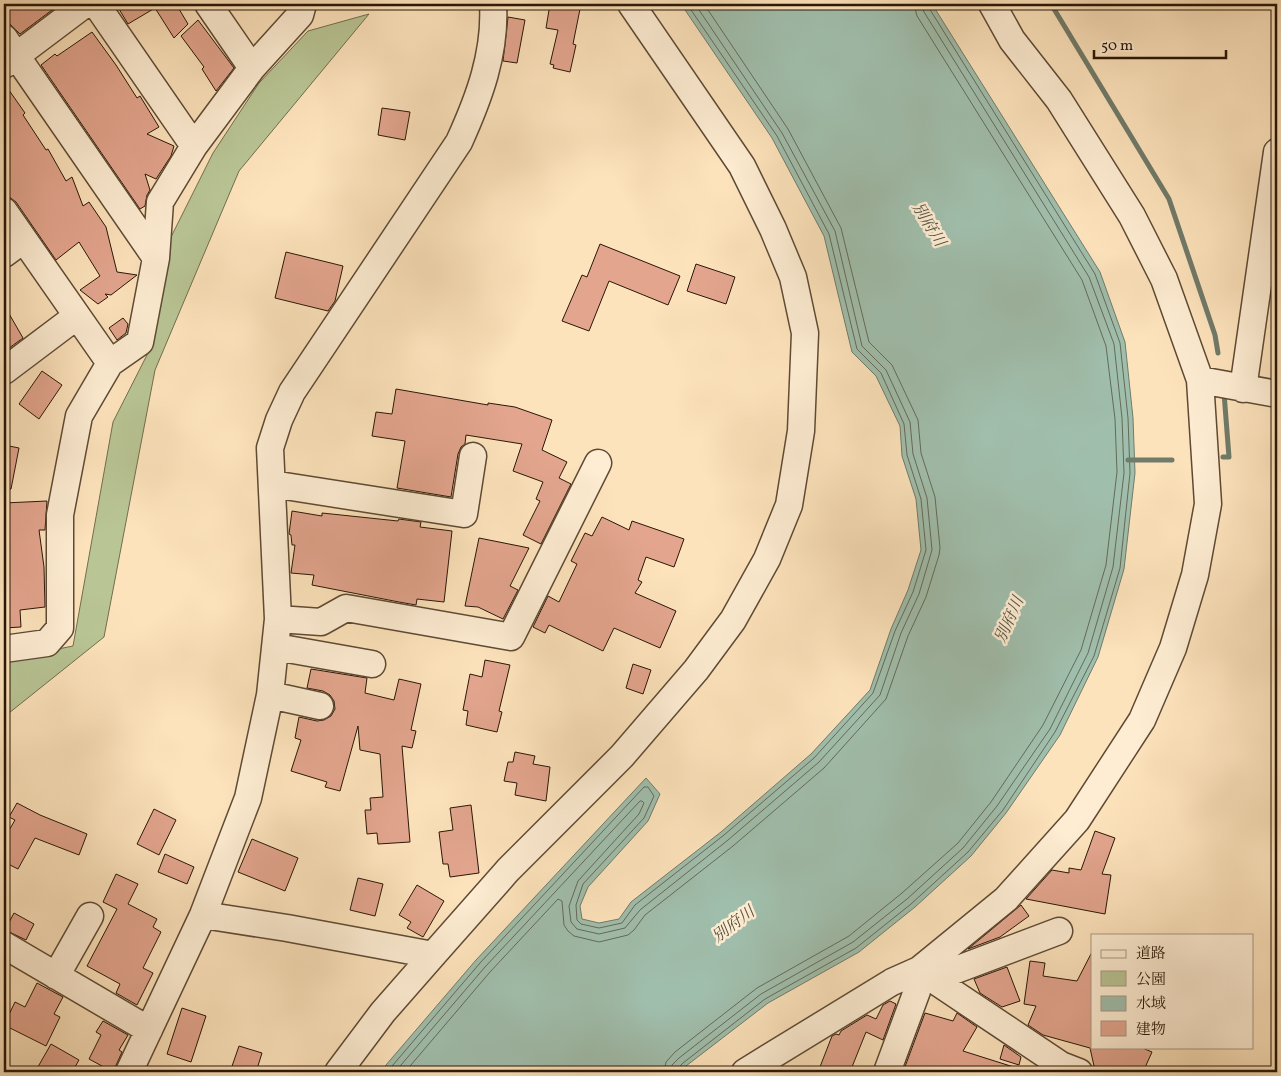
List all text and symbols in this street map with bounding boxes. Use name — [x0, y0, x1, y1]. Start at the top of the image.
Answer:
scale bar — [1094, 28, 1226, 60]
text: 50 m — [1101, 36, 1133, 57]
water label: 別府川 — [906, 199, 951, 253]
water label: 別府川 — [990, 592, 1031, 646]
water label: 別府川 — [708, 901, 761, 948]
legend — [1091, 934, 1254, 1048]
text: 道路 — [1136, 944, 1166, 965]
text: 公園 — [1136, 970, 1166, 991]
text: 水域 — [1136, 994, 1166, 1015]
text: 建物 — [1136, 1020, 1166, 1041]

